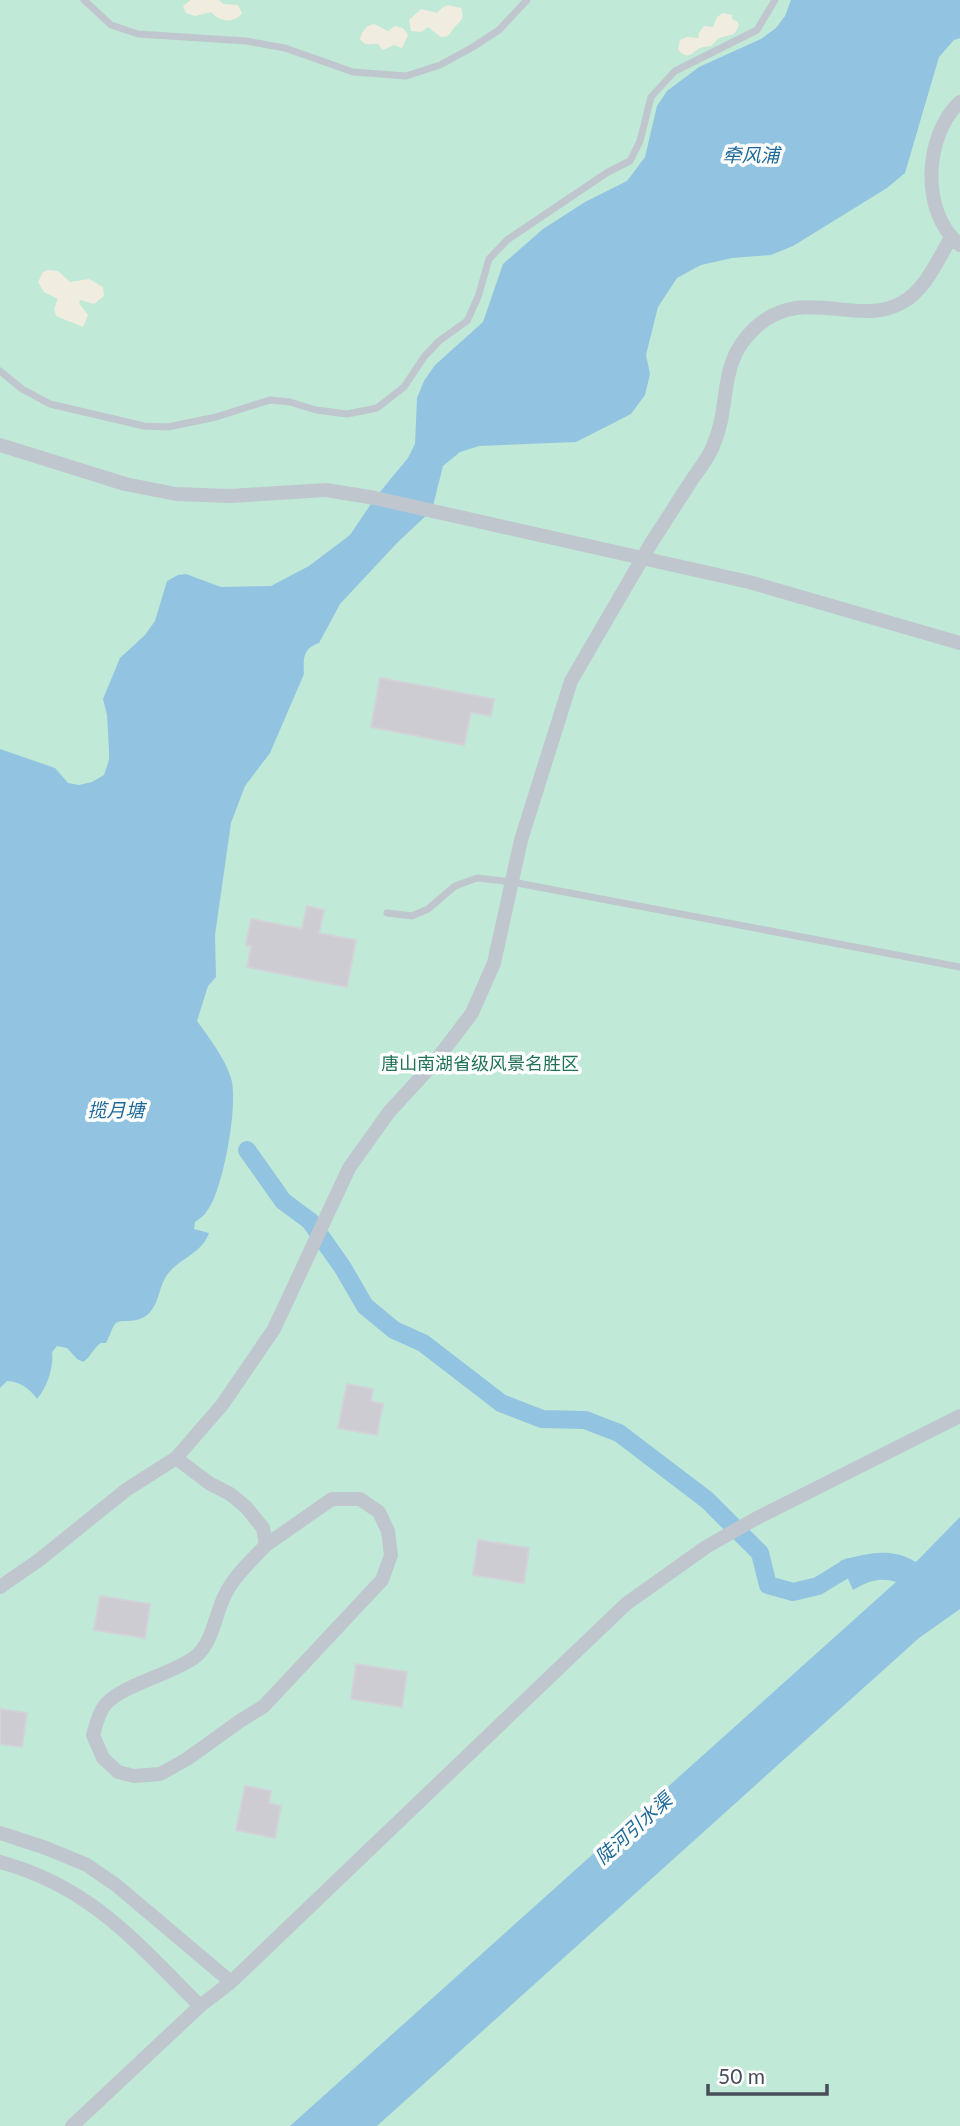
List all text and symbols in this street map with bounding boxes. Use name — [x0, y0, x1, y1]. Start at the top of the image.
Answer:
water label: 牵风浦 — [722, 143, 782, 166]
park label: 唐山南湖省级风景名胜区 — [381, 1052, 579, 1074]
water label: 揽月塘 — [87, 1098, 147, 1121]
water label: 陡河引水渠 — [590, 1786, 678, 1868]
scale bar — [708, 2052, 827, 2096]
text: 50 m — [718, 2063, 765, 2088]

